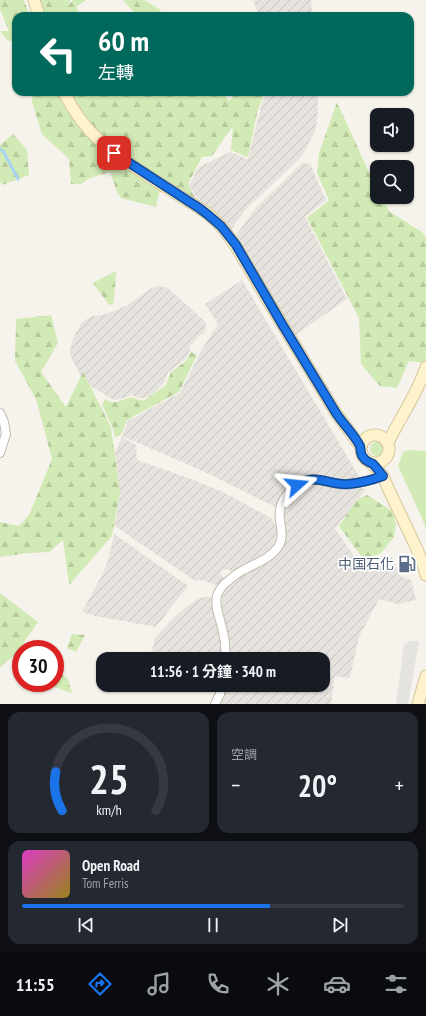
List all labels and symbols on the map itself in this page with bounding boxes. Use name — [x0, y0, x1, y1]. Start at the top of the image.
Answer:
pin — [97, 136, 131, 170]
position arrow — [276, 464, 318, 506]
fuel station icon: 中国石化 — [397, 554, 417, 574]
place label: 中国石化 — [338, 555, 394, 573]
speed limit sign: 30 — [12, 640, 64, 692]

